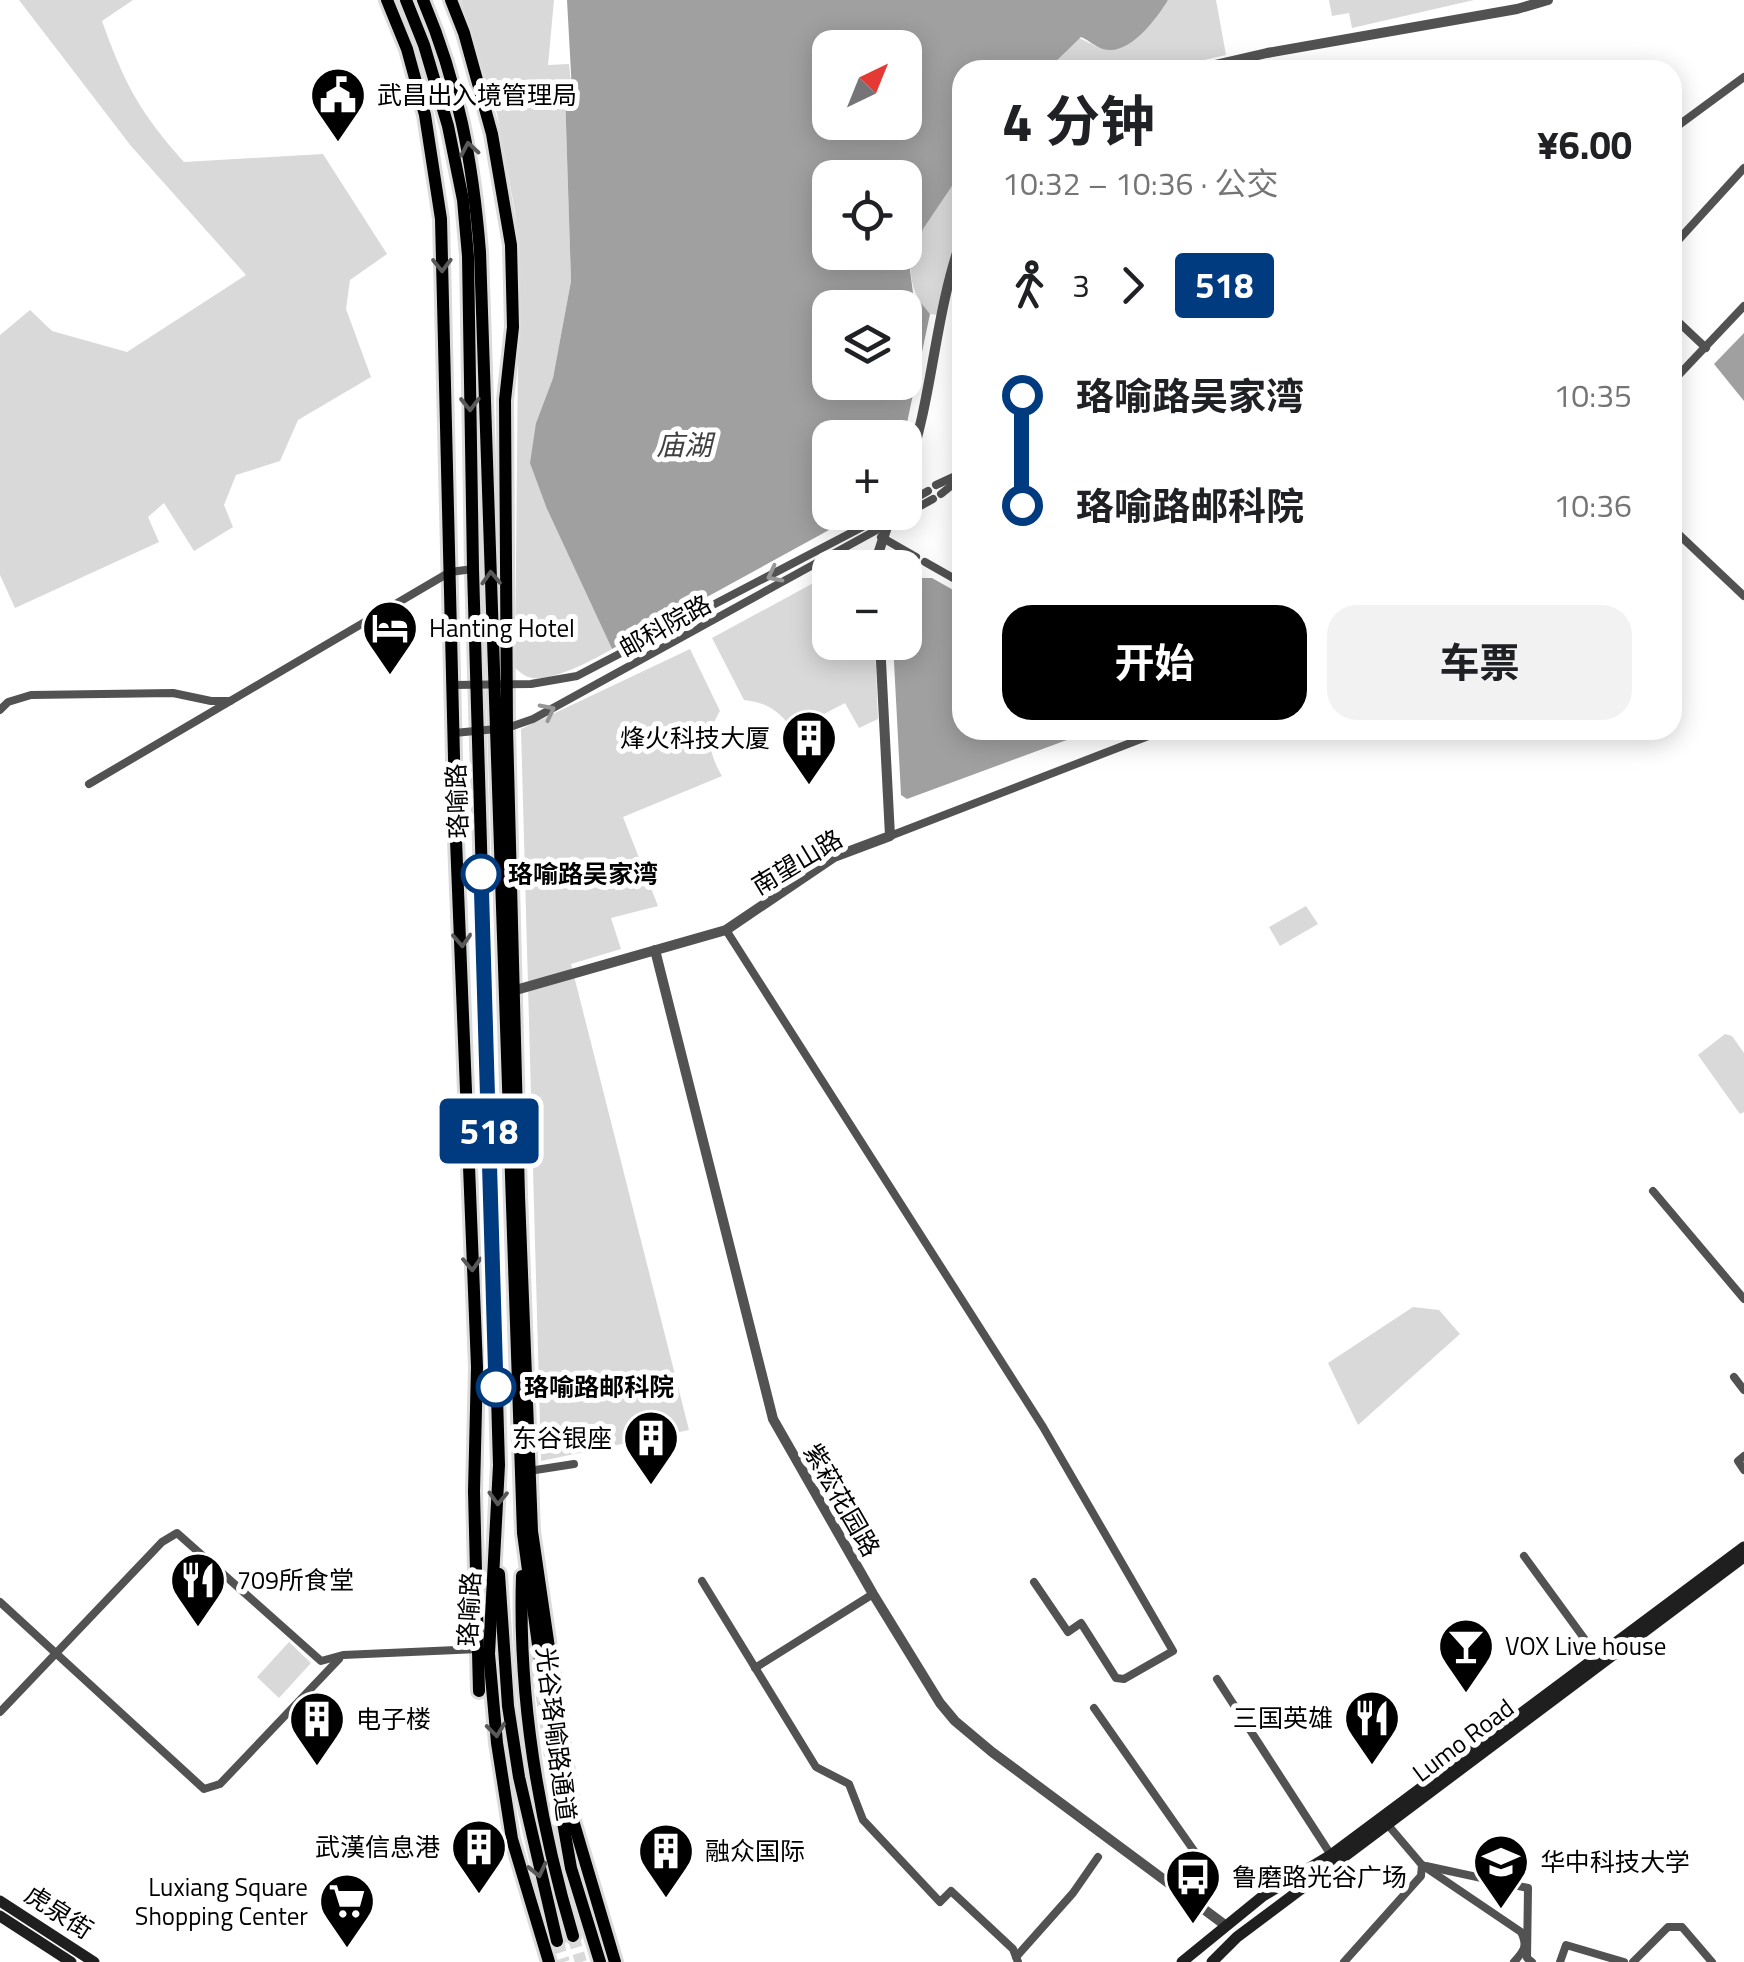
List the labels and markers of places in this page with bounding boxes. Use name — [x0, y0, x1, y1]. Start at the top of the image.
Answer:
public building icon: 武昌出入境管理局 — [308, 65, 368, 144]
place label: 武昌出入境管理局 — [377, 76, 577, 114]
hotel icon: Hanting Hotel — [360, 598, 420, 677]
place label: Hanting Hotel — [429, 609, 575, 647]
building icon: 烽火科技大厦 — [779, 708, 839, 787]
place label: 烽火科技大厦 — [620, 719, 770, 757]
marker: 珞喻路吴家湾 — [462, 855, 500, 893]
place label: 珞喻路吴家湾 — [508, 855, 658, 893]
marker: 珞喻路邮科院 — [477, 1368, 515, 1406]
place label: 珞喻路邮科院 — [524, 1368, 674, 1406]
building icon: 东谷银座 — [621, 1408, 681, 1487]
place label: 东谷银座 — [512, 1419, 612, 1457]
restaurant icon: 709所食堂 — [168, 1550, 228, 1629]
place label: 709所食堂 — [237, 1561, 354, 1599]
bar icon: VOX Live house — [1436, 1616, 1496, 1695]
place label: VOX Live house — [1505, 1627, 1666, 1665]
restaurant icon: 三国英雄 — [1342, 1688, 1402, 1767]
building icon: 电子楼 — [287, 1689, 347, 1768]
place label: 三国英雄 — [1233, 1699, 1333, 1737]
place label: 电子楼 — [356, 1700, 431, 1738]
building icon: 武漢信息港 — [449, 1817, 509, 1896]
building icon: 融众国际 — [636, 1821, 696, 1900]
place label: 武漢信息港 — [315, 1828, 440, 1866]
place label: 融众国际 — [705, 1832, 805, 1870]
school or university icon: 华中科技大学 — [1471, 1832, 1531, 1911]
place label: 华中科技大学 — [1540, 1843, 1690, 1881]
bus stop icon: 鲁磨路光谷广场 — [1163, 1847, 1223, 1926]
place label: 鲁磨路光谷广场 — [1232, 1858, 1407, 1896]
place label: Luxiang Square Shopping Center — [135, 1868, 308, 1935]
supermarket icon: Luxiang Square Shopping Center — [317, 1871, 377, 1950]

